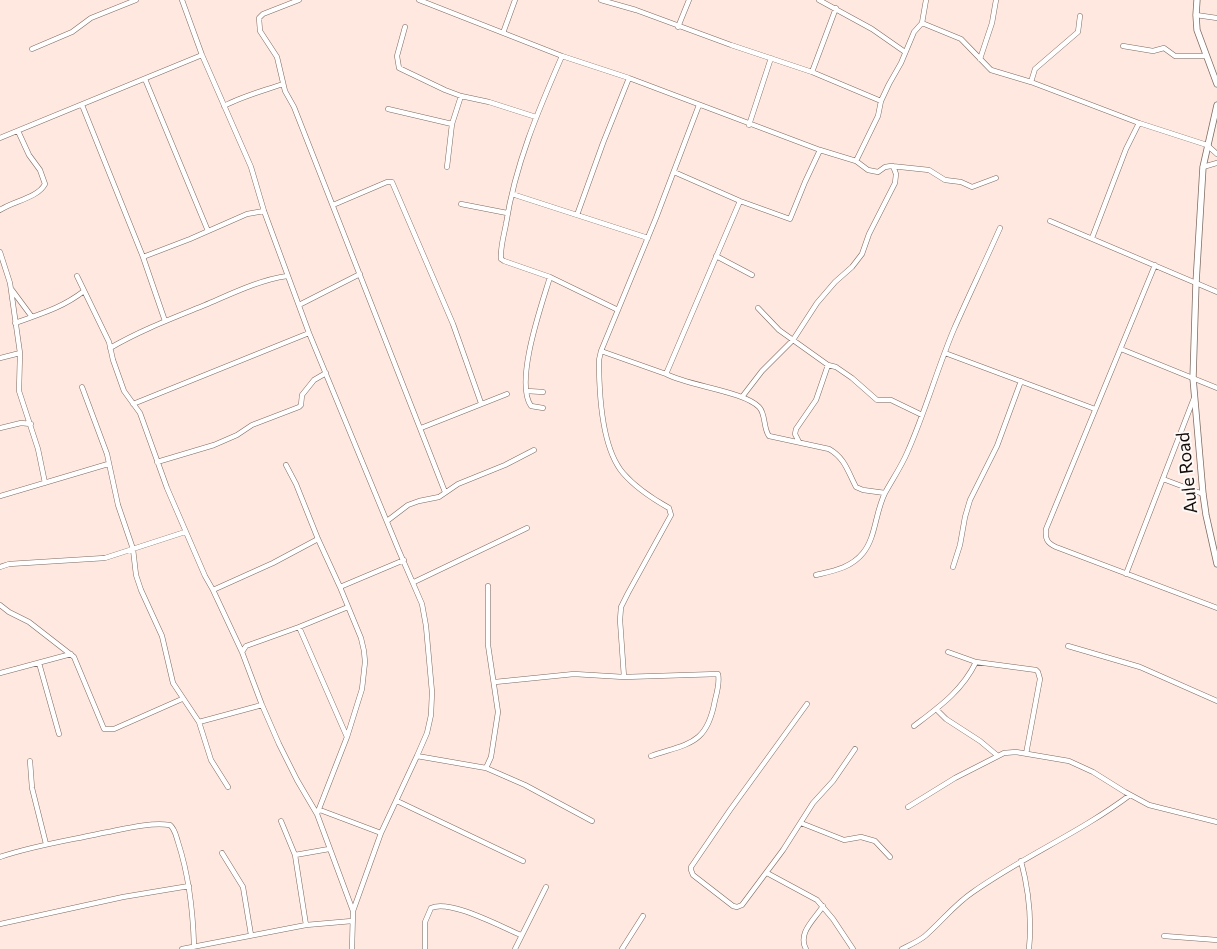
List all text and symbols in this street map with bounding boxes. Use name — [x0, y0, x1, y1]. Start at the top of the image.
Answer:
street label: Aule Road — [1172, 431, 1202, 515]

